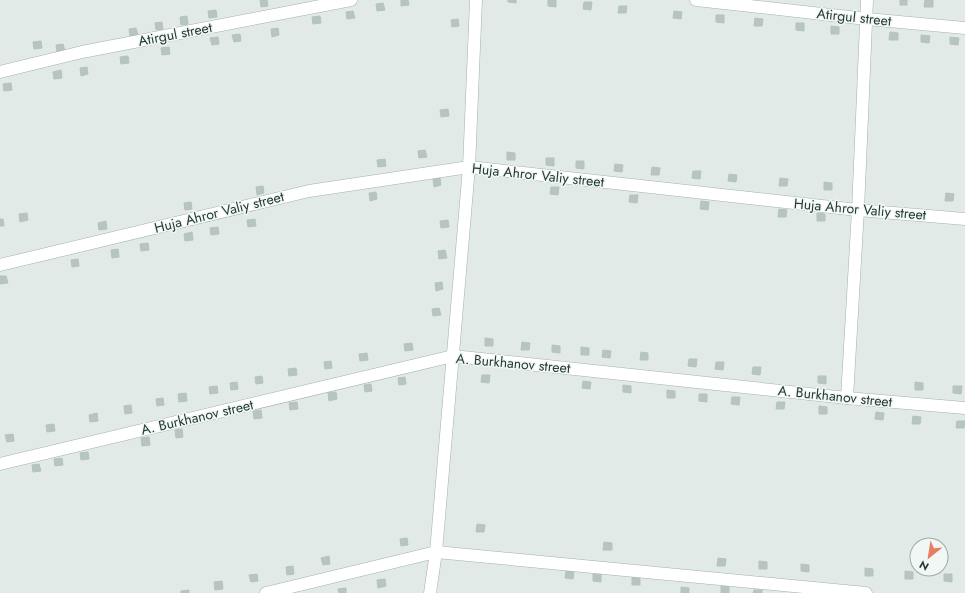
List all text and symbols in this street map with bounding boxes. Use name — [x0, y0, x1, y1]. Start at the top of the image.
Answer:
street label: Atirgul street — [816, 3, 893, 31]
street label: Atirgul street — [136, 17, 214, 51]
street label: Huja Ahror Valiy street — [471, 158, 606, 192]
street label: Huja Ahror Valiy street — [152, 186, 286, 238]
street label: Huja Ahror Valiy street — [793, 193, 928, 225]
street label: A. Burkhanov street — [455, 348, 572, 378]
street label: A. Burkhanov street — [777, 380, 894, 412]
street label: A. Burkhanov street — [139, 394, 256, 440]
north arrow — [909, 537, 949, 577]
text: N — [916, 557, 932, 575]

